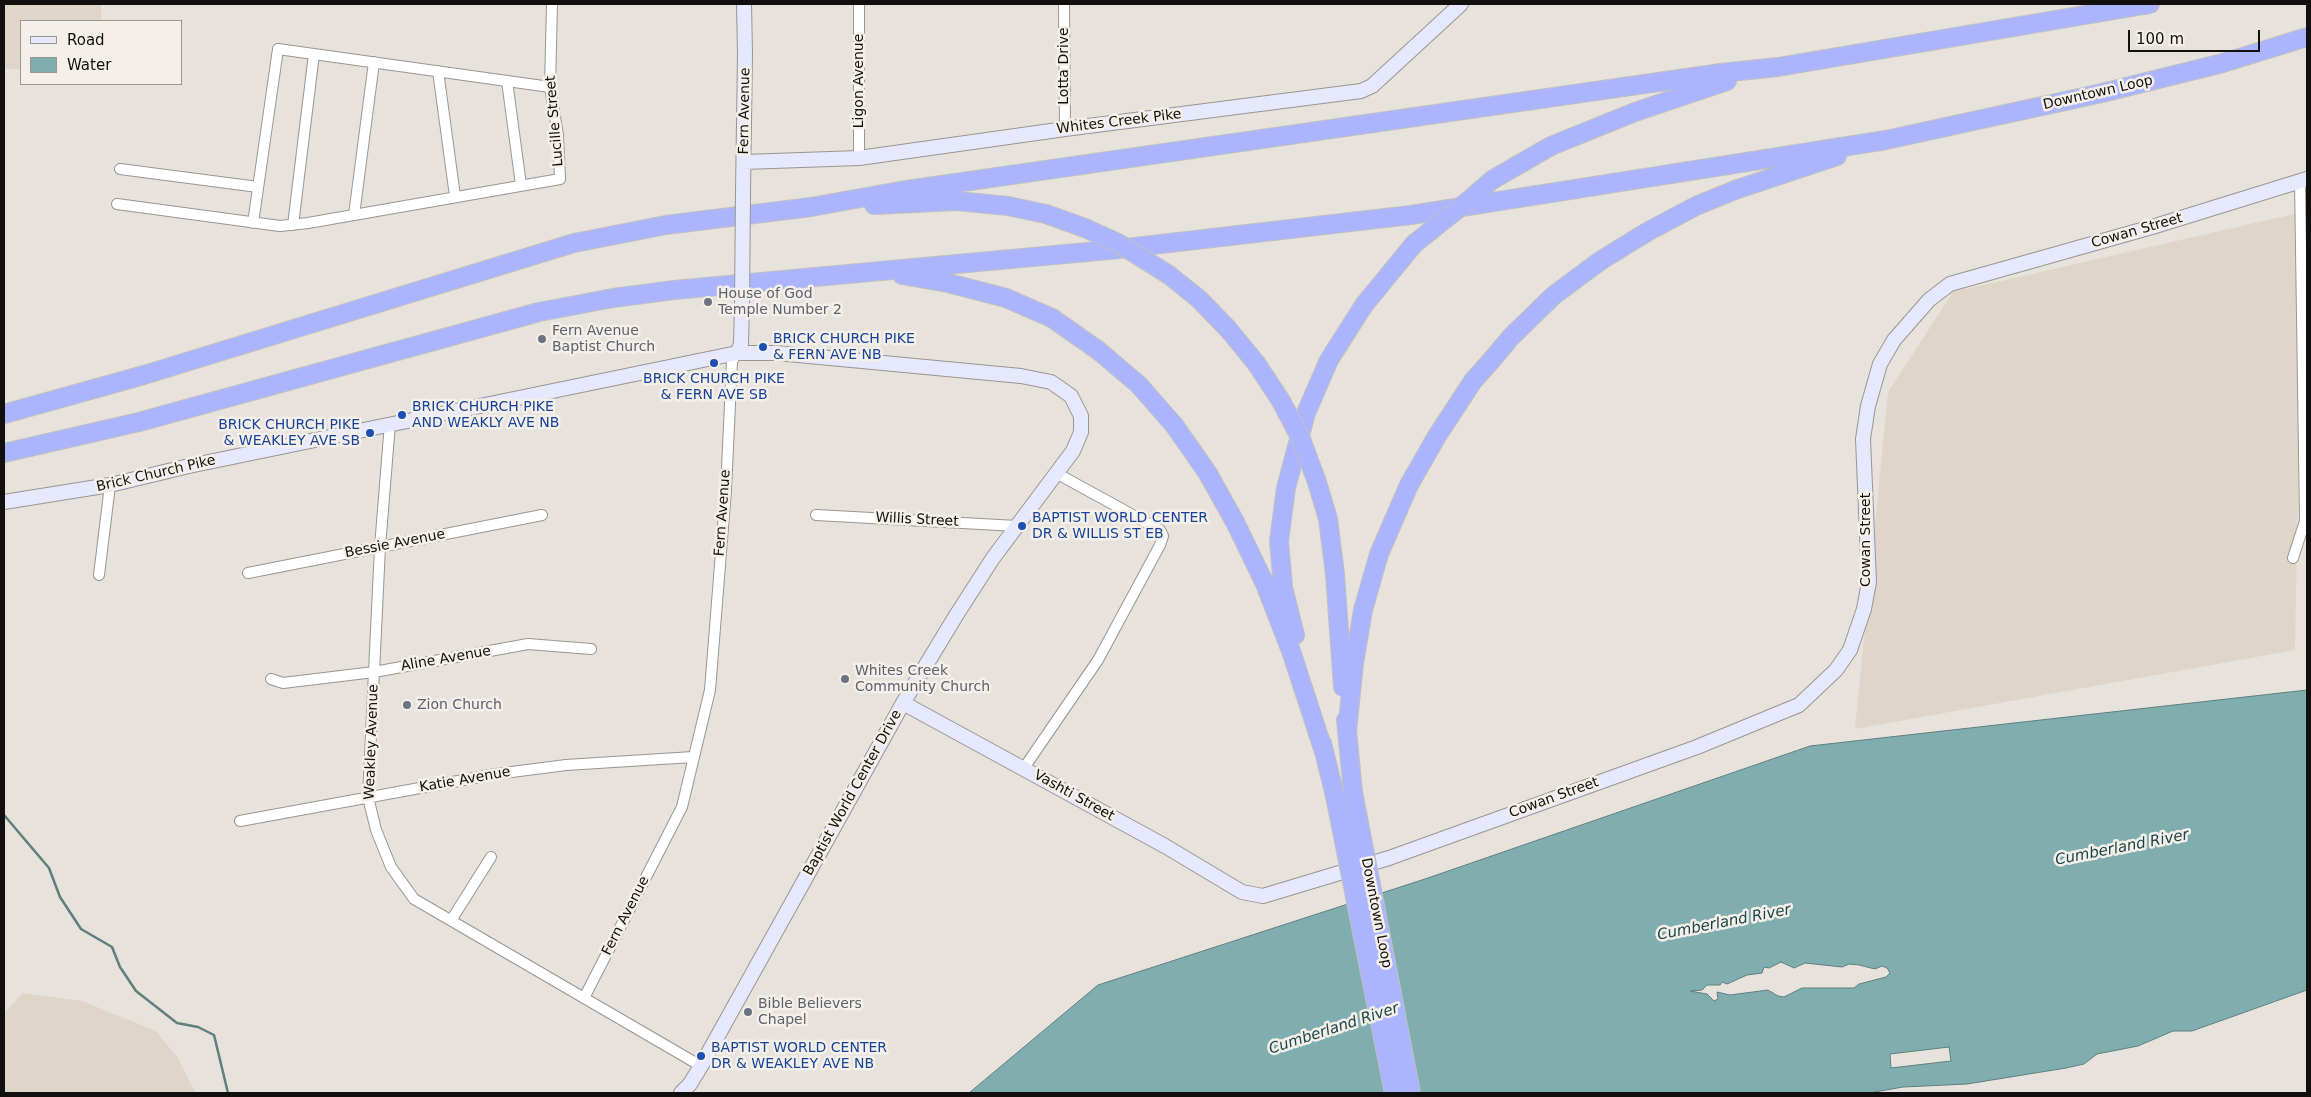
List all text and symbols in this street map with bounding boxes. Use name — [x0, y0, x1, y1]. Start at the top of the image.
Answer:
legend — [20, 20, 182, 85]
scale bar — [2131, 20, 2264, 52]
street label: Lotta Drive — [1056, 27, 1072, 105]
text: 100 m — [2136, 30, 2184, 48]
text: Road — [67, 31, 105, 49]
street label: Ligon Avenue — [851, 34, 867, 128]
text: Water — [67, 56, 111, 74]
street label: Fern Avenue — [736, 67, 754, 155]
street label: Downtown Loop — [2042, 72, 2154, 114]
street label: Lucille Street — [543, 75, 567, 167]
street label: Whites Creek Pike — [1056, 106, 1182, 138]
street label: Cowan Street — [2089, 210, 2185, 252]
place label: House of God Temple Number 2 — [718, 286, 842, 318]
marker: House of God Temple Number 2 — [702, 296, 714, 308]
place label: Fern Avenue Baptist Church — [552, 323, 655, 356]
place label: BRICK CHURCH PIKE & FERN AVE NB — [773, 331, 915, 364]
marker: Fern Avenue Baptist Church — [536, 333, 548, 345]
marker: BRICK CHURCH PIKE & FERN AVE NB — [757, 341, 769, 353]
marker: BRICK CHURCH PIKE & FERN AVE SB — [708, 357, 720, 369]
place label: BRICK CHURCH PIKE & FERN AVE SB — [643, 371, 785, 404]
place label: BRICK CHURCH PIKE AND WEAKLY AVE NB — [412, 399, 559, 432]
marker: BRICK CHURCH PIKE AND WEAKLY AVE NB — [396, 409, 408, 421]
place label: BRICK CHURCH PIKE & WEAKLEY AVE SB — [218, 417, 360, 450]
marker: BRICK CHURCH PIKE & WEAKLEY AVE SB — [364, 427, 376, 439]
street label: Brick Church Pike — [95, 452, 217, 496]
street label: Fern Avenue — [712, 469, 734, 557]
street label: Cowan Street — [1858, 493, 1874, 587]
street label: Willis Street — [875, 509, 959, 531]
place label: BAPTIST WORLD CENTER DR & WILLIS ST EB — [1032, 510, 1208, 542]
marker: BAPTIST WORLD CENTER DR & WILLIS ST EB — [1016, 520, 1028, 532]
street label: Bessie Avenue — [343, 526, 447, 562]
street label: Aline Avenue — [400, 643, 492, 675]
place label: Whites Creek Community Church — [855, 663, 990, 696]
marker: Whites Creek Community Church — [839, 673, 851, 685]
street label: Weakley Avenue — [362, 684, 382, 800]
place label: Zion Church — [417, 697, 502, 713]
marker: Zion Church — [401, 699, 413, 711]
street label: Baptist World Center Drive — [800, 707, 906, 879]
street label: Katie Avenue — [418, 764, 512, 796]
street label: Vashti Street — [1031, 767, 1117, 825]
street label: Cowan Street — [1507, 774, 1601, 822]
water label: Cumberland River — [2054, 826, 2190, 870]
street label: Downtown Loop — [1357, 856, 1395, 970]
street label: Fern Avenue — [599, 874, 653, 958]
water label: Cumberland River — [1656, 901, 1792, 945]
place label: Bible Believers Chapel — [758, 996, 862, 1028]
water label: Cumberland River — [1267, 1000, 1401, 1058]
marker: Bible Believers Chapel — [742, 1006, 754, 1018]
place label: BAPTIST WORLD CENTER DR & WEAKLEY AVE NB — [711, 1040, 887, 1072]
marker: BAPTIST WORLD CENTER DR & WEAKLEY AVE NB — [695, 1050, 707, 1062]

